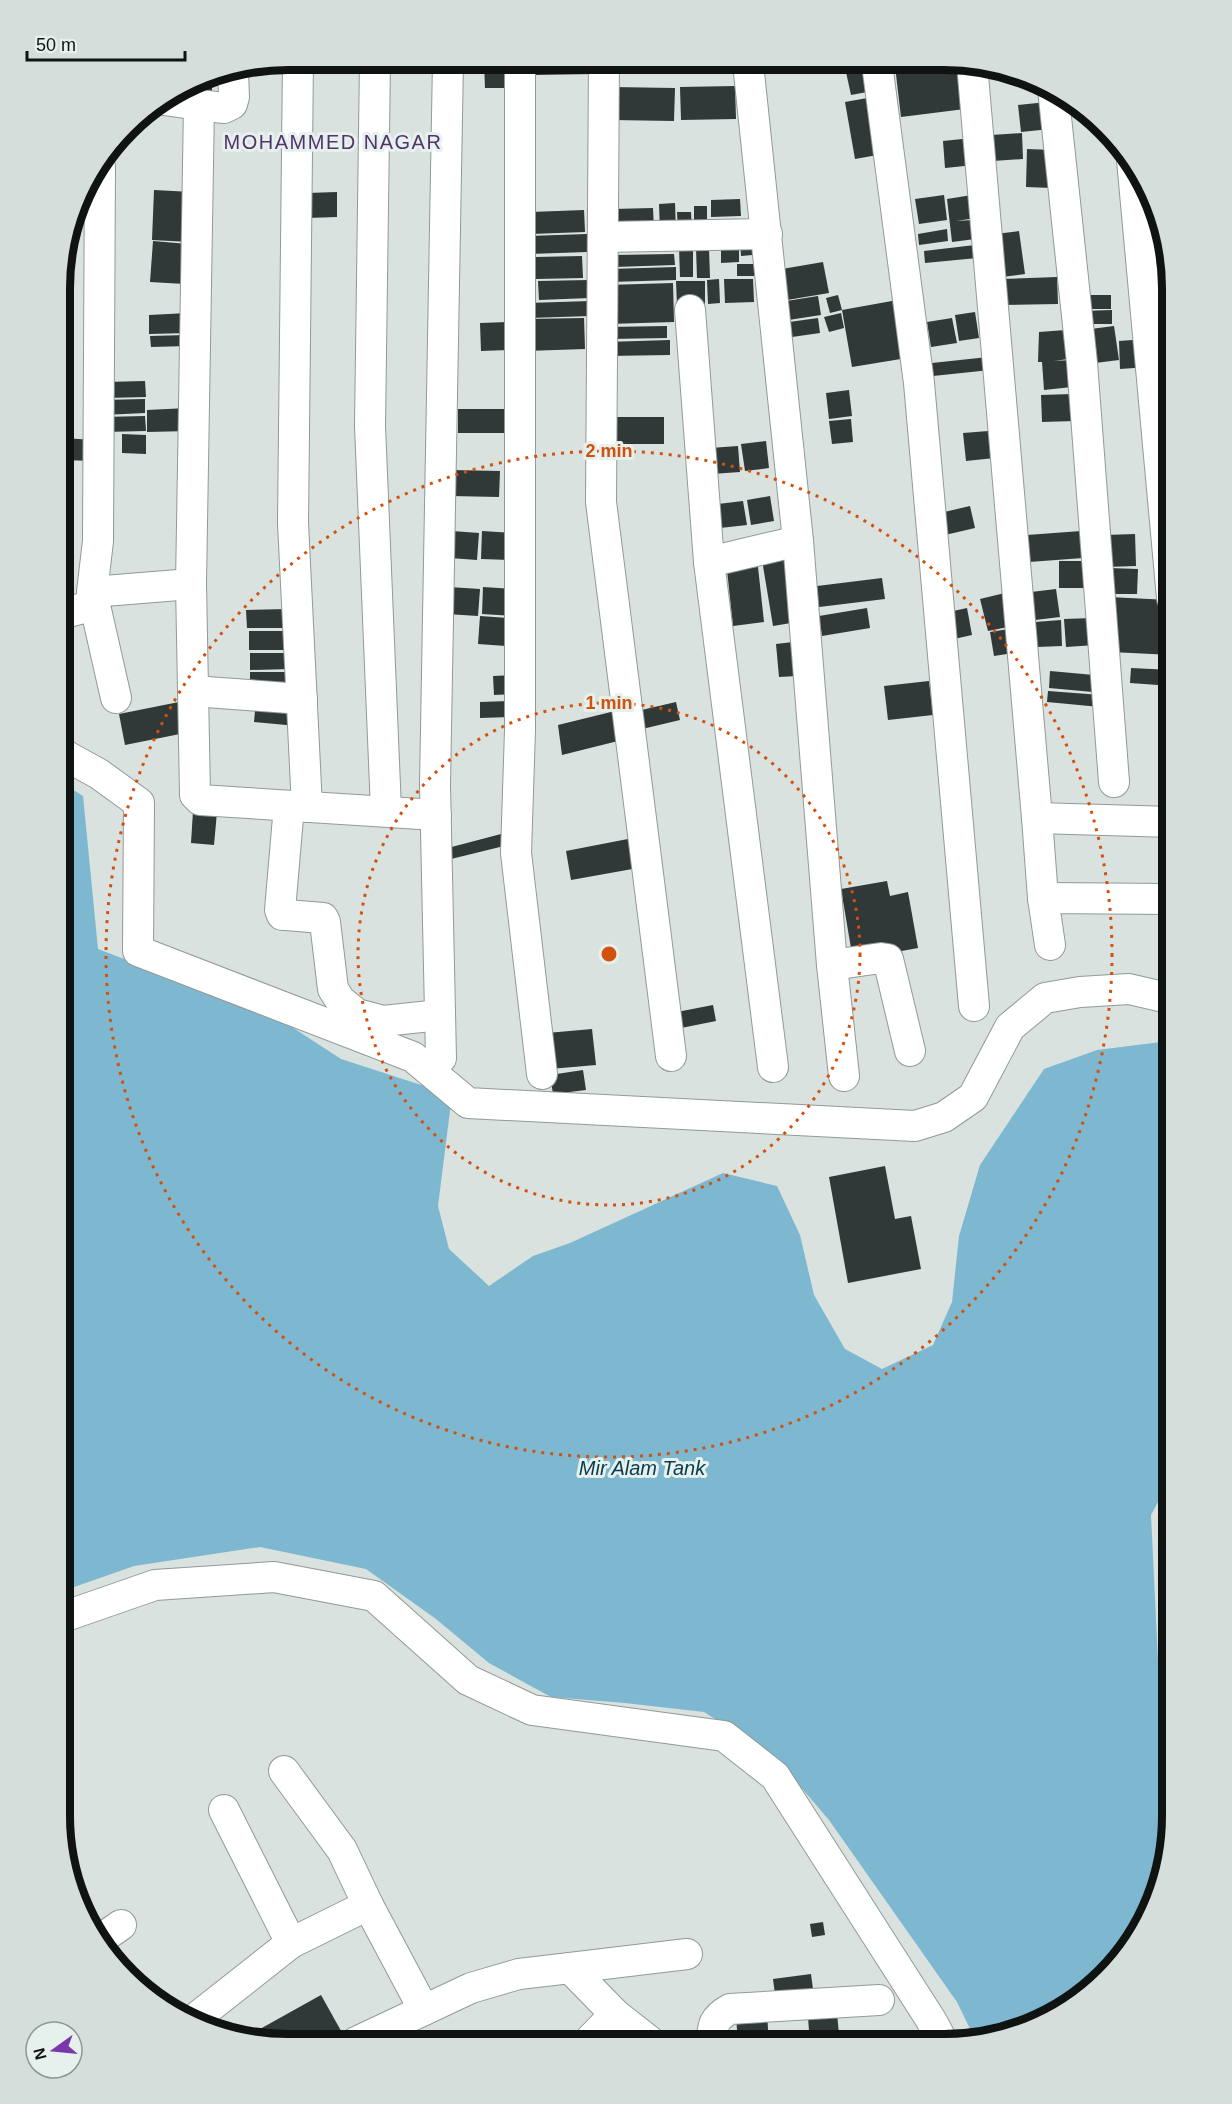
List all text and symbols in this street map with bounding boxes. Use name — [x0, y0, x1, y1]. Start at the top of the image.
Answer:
scale bar — [27, 24, 184, 62]
text: 50 m — [36, 35, 76, 55]
district label: MOHAMMED NAGAR — [224, 131, 442, 153]
text: 2 min — [585, 441, 633, 461]
text: 1 min — [585, 693, 633, 713]
centre of rings — [599, 944, 619, 964]
water label: Mir Alam Tank — [579, 1457, 706, 1479]
north arrow — [24, 2020, 84, 2080]
text: N — [30, 2046, 50, 2062]

